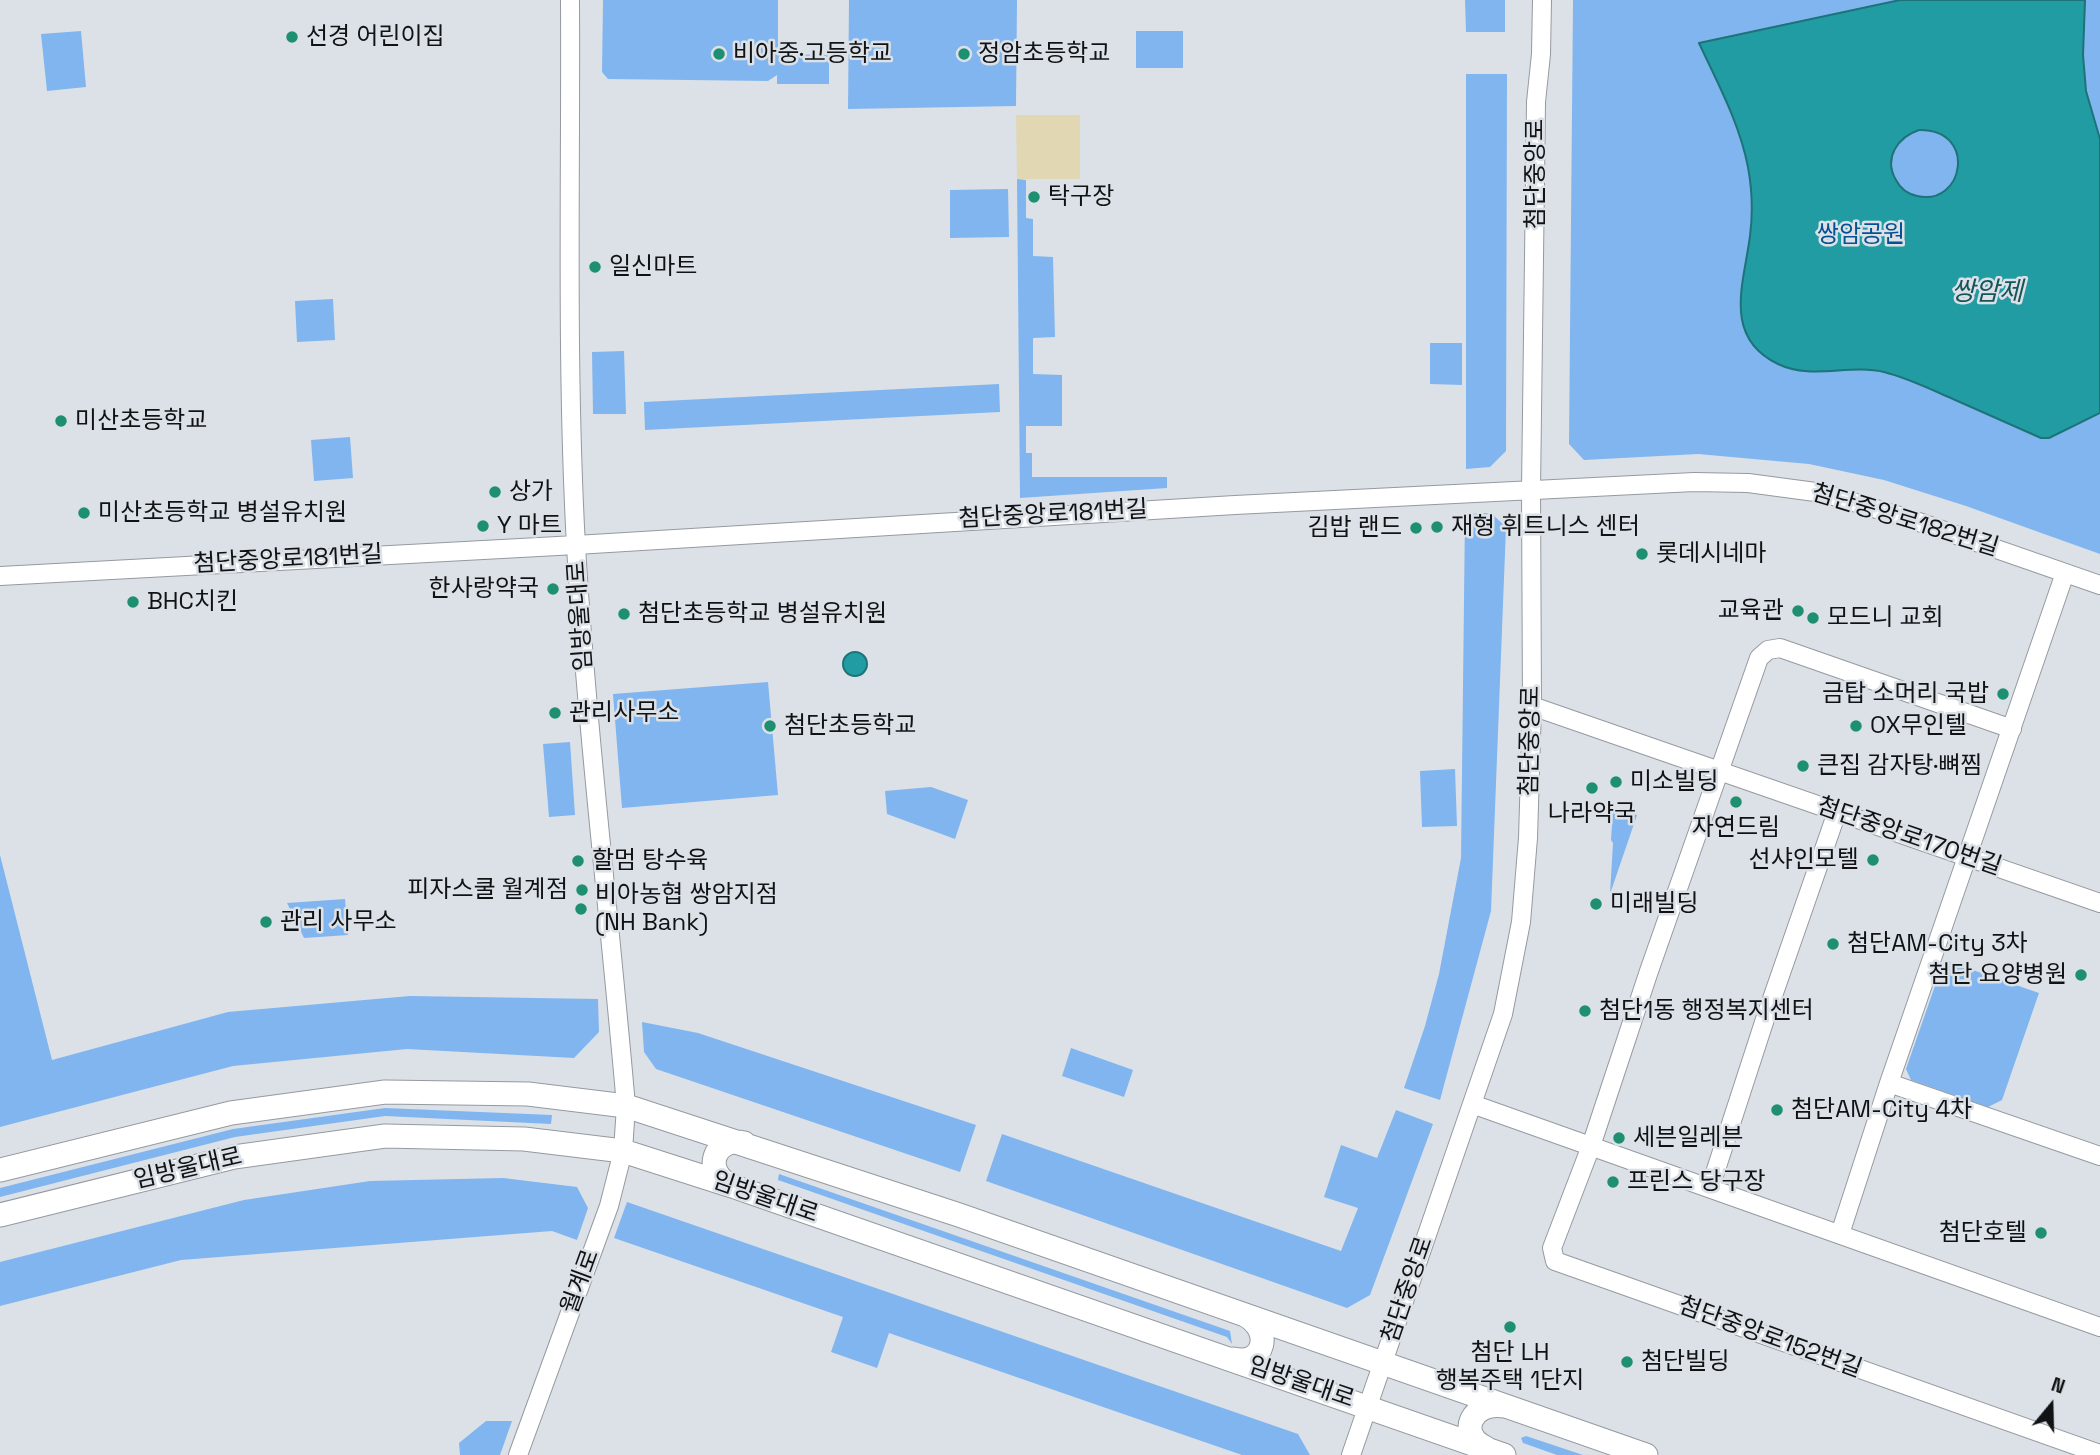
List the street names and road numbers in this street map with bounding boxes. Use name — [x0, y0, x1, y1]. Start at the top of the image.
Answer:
street label: 첨단중앙로 — [1522, 119, 1550, 229]
street label: 첨단중앙로182번길 — [1808, 479, 2002, 563]
street label: 첨단중앙로181번길 — [958, 496, 1148, 534]
street label: 첨단중앙로181번길 — [193, 541, 383, 579]
street label: 임방울대로 — [563, 560, 599, 672]
street label: 첨단중앙로 — [1516, 686, 1546, 796]
street label: 첨단중앙로170번길 — [1813, 792, 2005, 882]
street label: 임방울대로 — [131, 1143, 245, 1195]
street label: 임방울대로 — [708, 1166, 822, 1230]
street label: 첨단중앙로 — [1376, 1233, 1440, 1347]
street label: 월계로 — [556, 1246, 606, 1318]
street label: 첨단중앙로152번길 — [1674, 1291, 1866, 1385]
street label: 임방울대로 — [1244, 1351, 1358, 1415]

